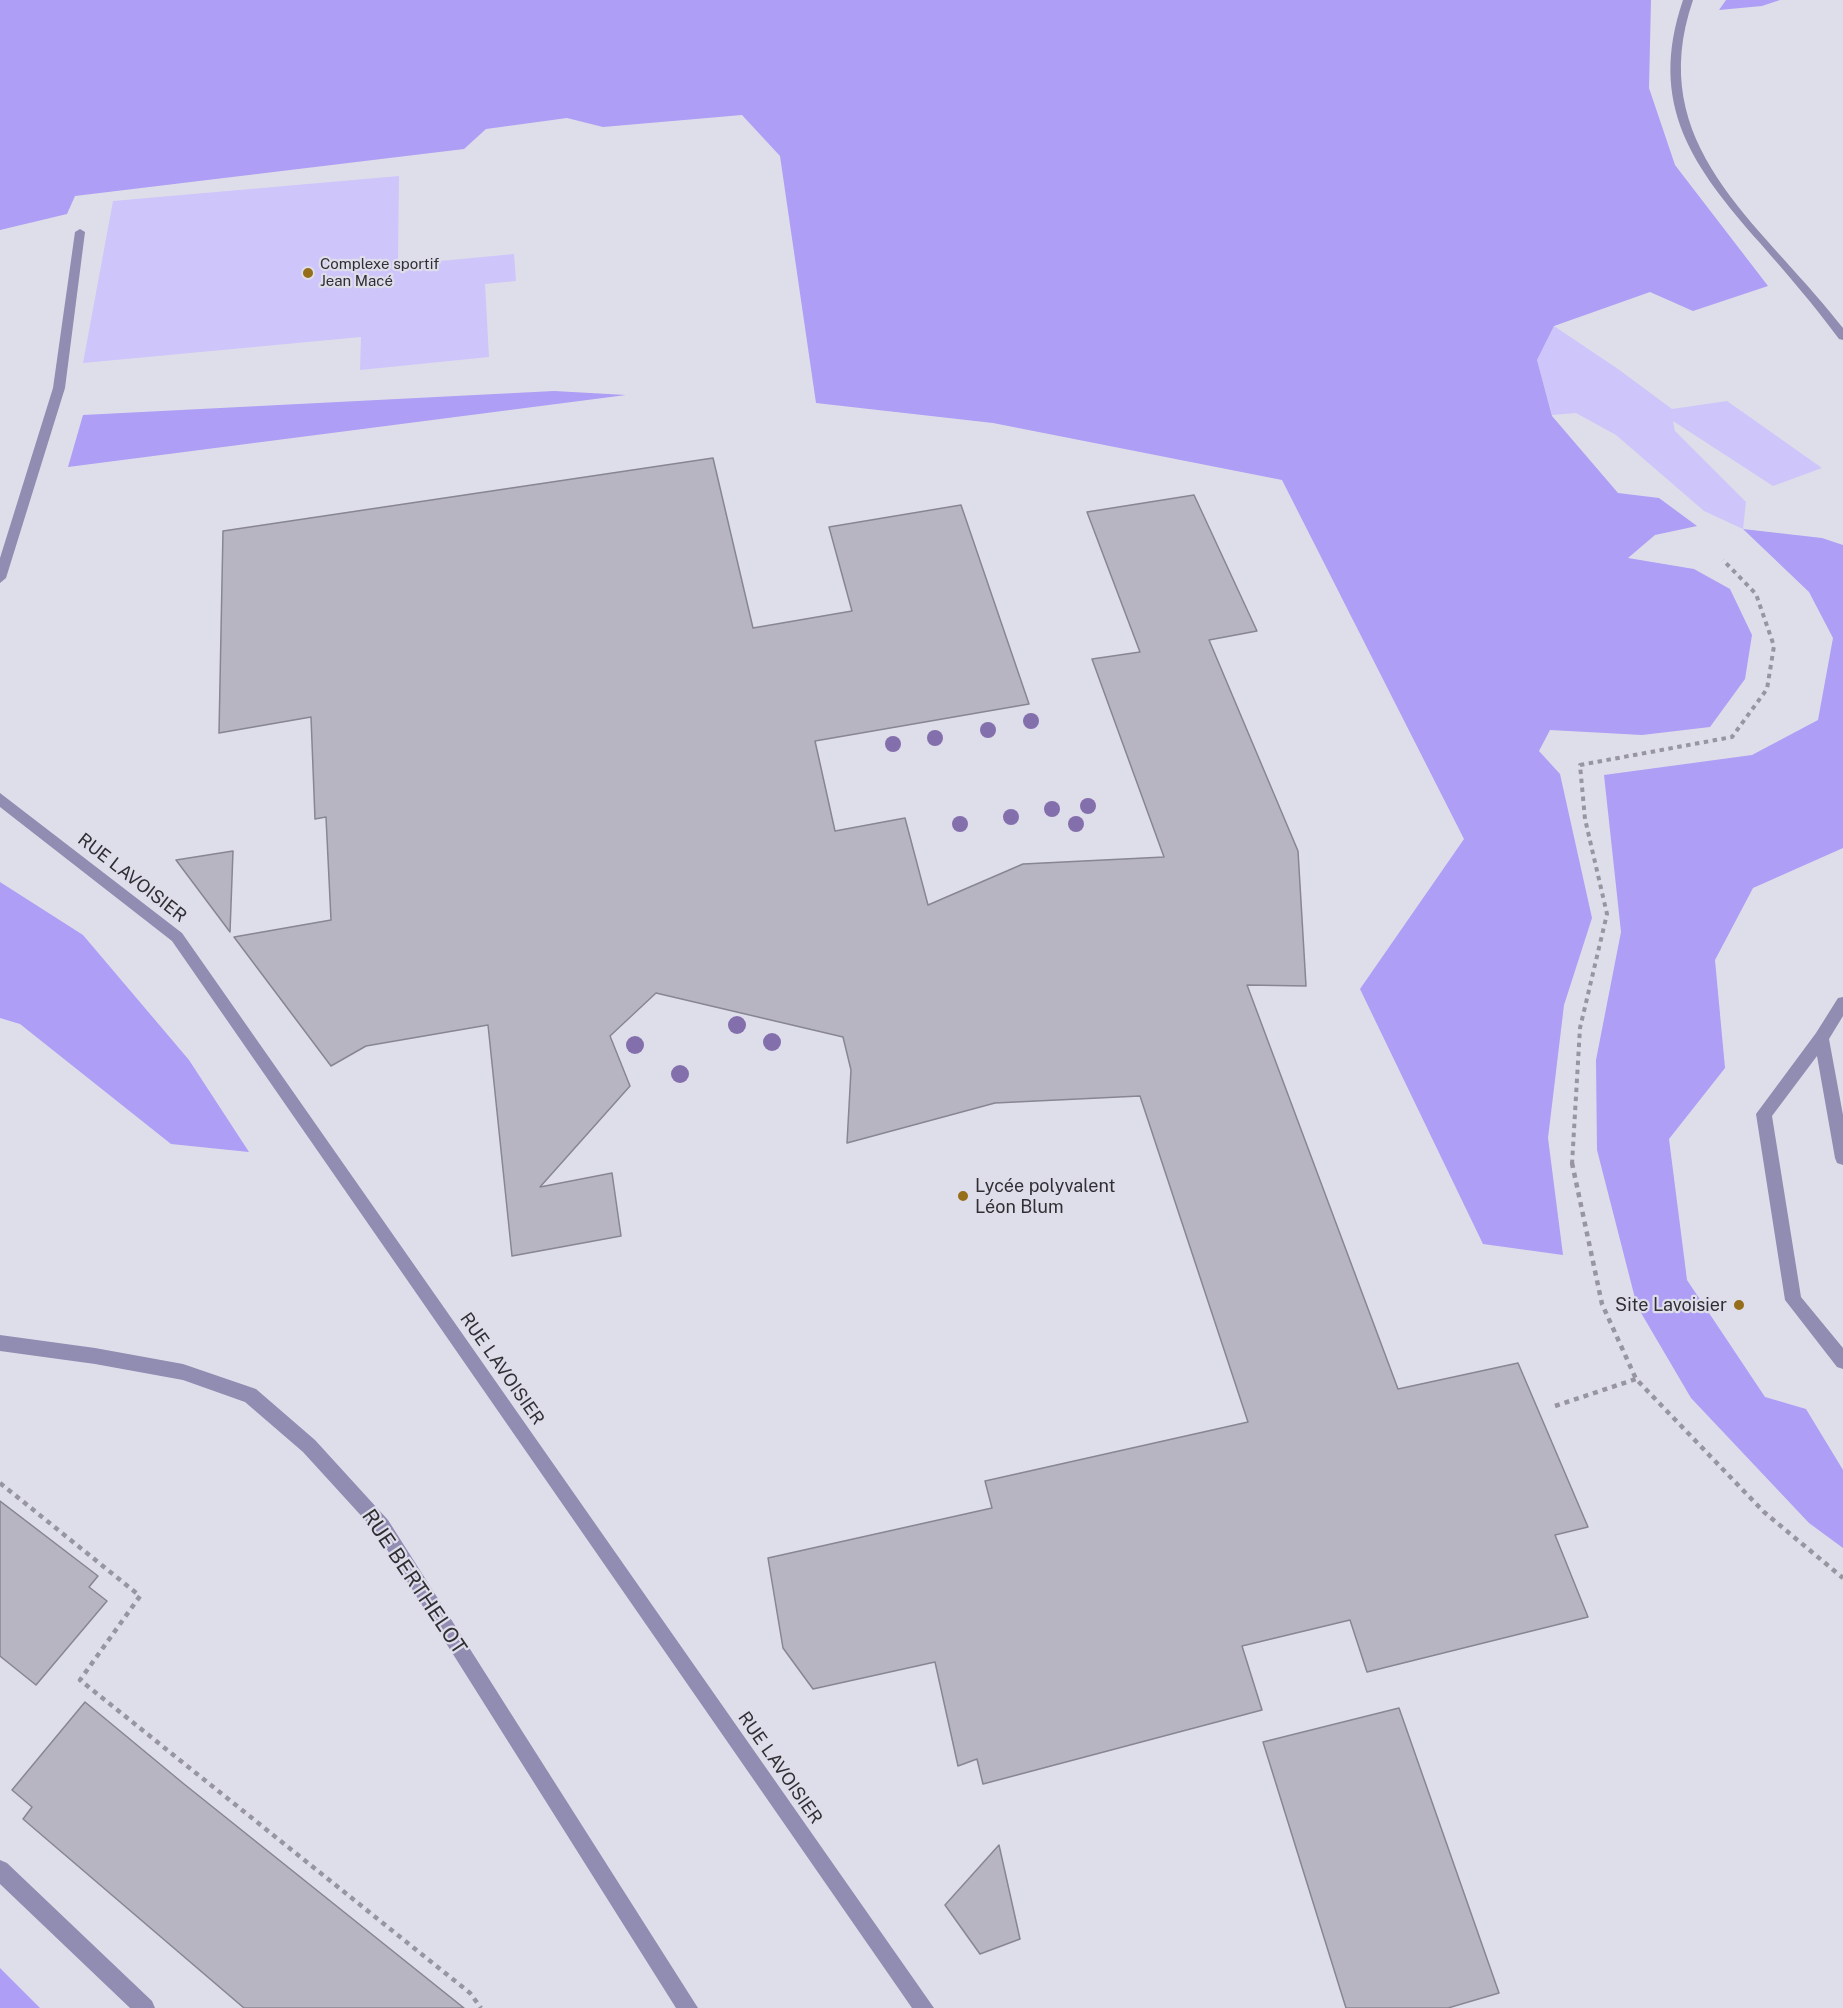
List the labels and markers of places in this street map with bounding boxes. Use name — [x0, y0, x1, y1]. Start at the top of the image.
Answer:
place label: Complexe sportif Jean Macé — [320, 255, 439, 290]
marker: Complexe sportif Jean Macé — [301, 266, 315, 280]
place label: Lycée polyvalent Léon Blum — [975, 1175, 1115, 1218]
marker: Lycée polyvalent Léon Blum — [956, 1189, 970, 1203]
place label: Site Lavoisier — [1615, 1294, 1727, 1316]
marker: Site Lavoisier — [1732, 1298, 1746, 1312]

